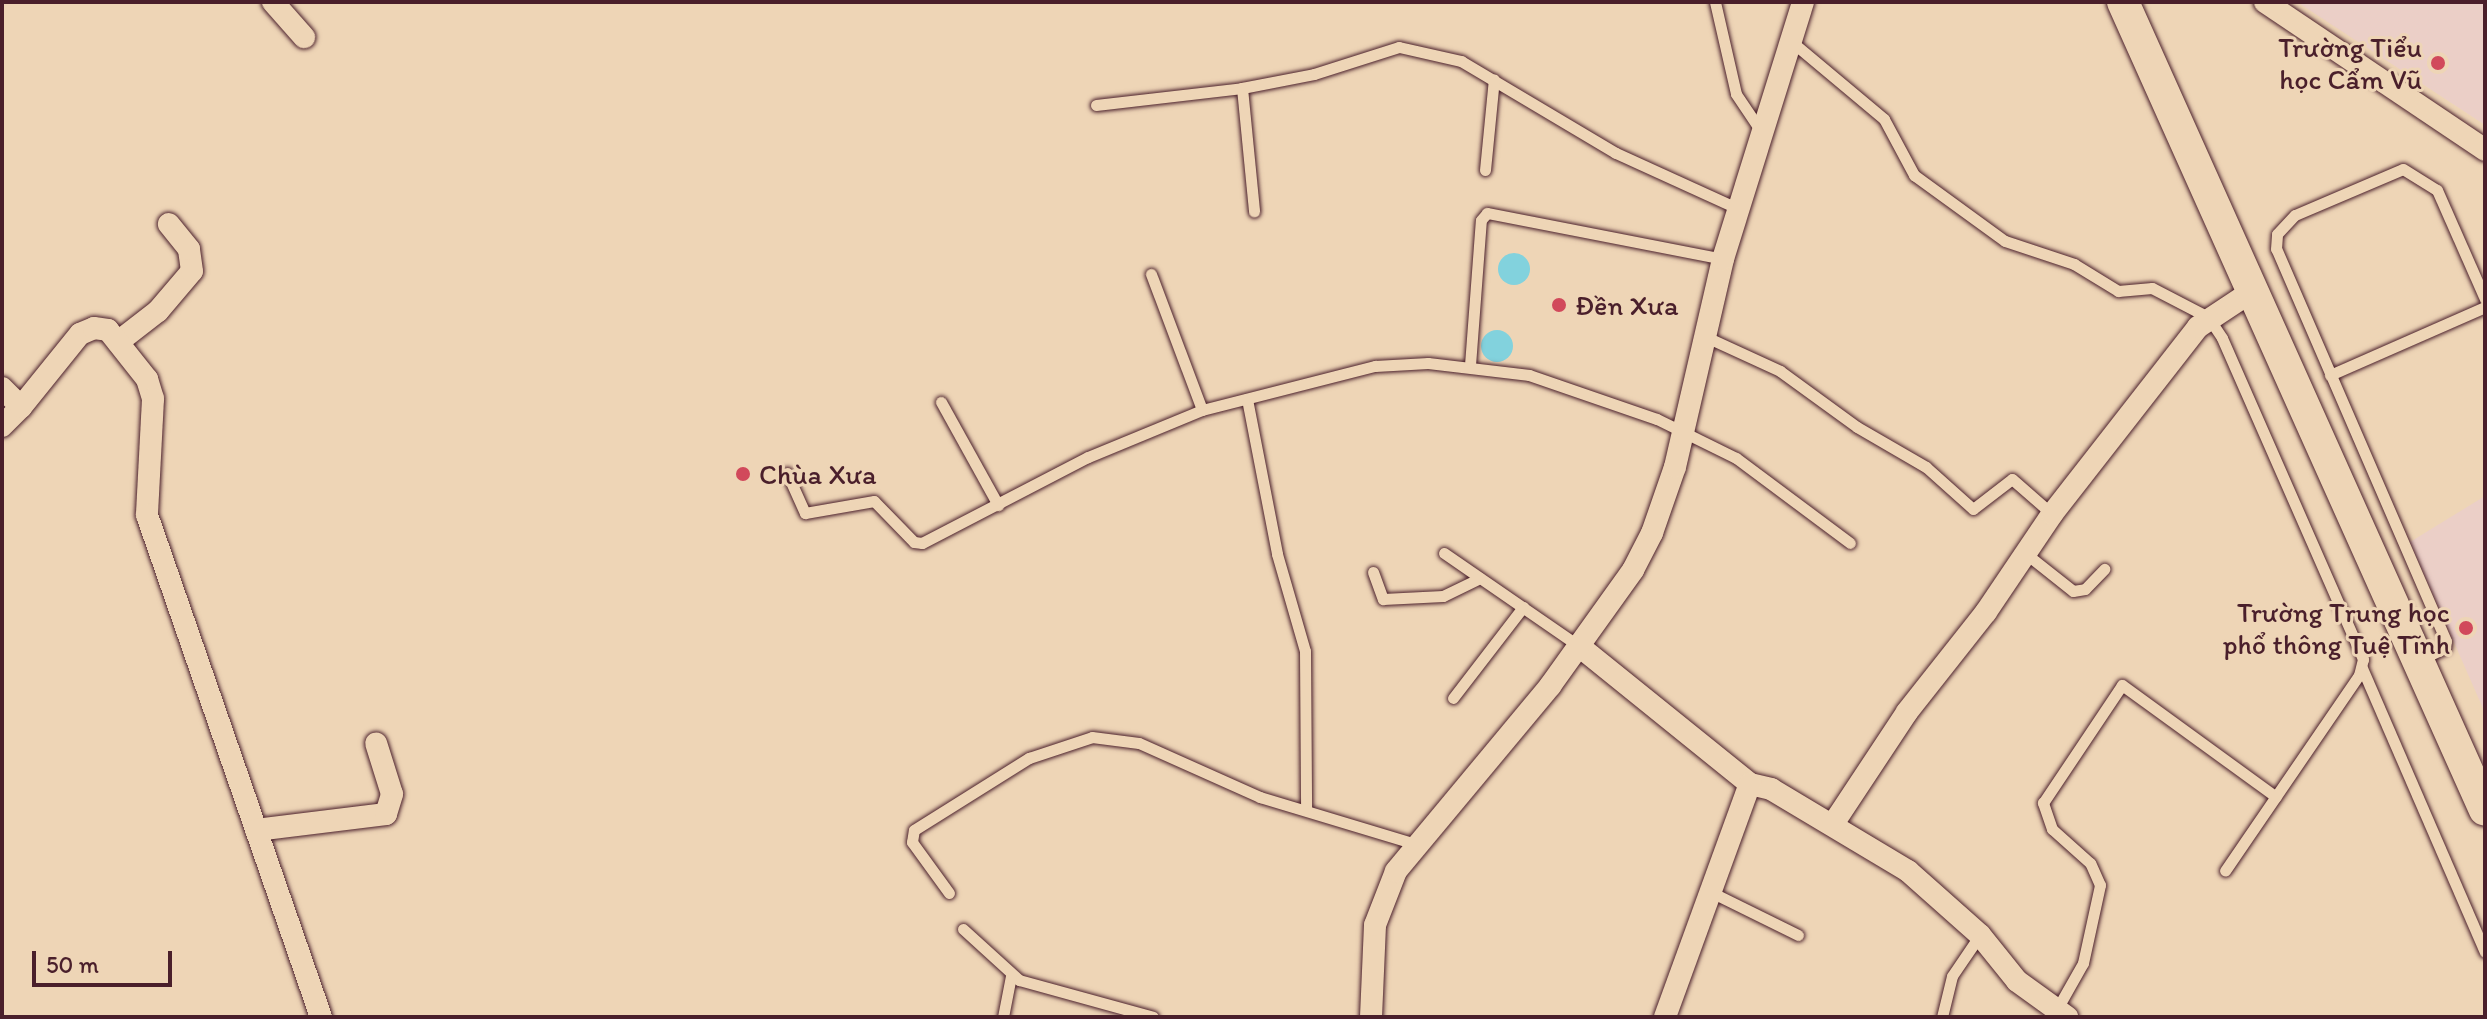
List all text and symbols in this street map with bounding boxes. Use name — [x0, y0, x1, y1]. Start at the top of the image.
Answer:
place label: Trường Tiểu học Cẩm Vũ — [2278, 30, 2422, 96]
marker: Trường Tiểu học Cẩm Vũ — [2429, 54, 2447, 72]
place label: Đền Xưa — [1575, 288, 1678, 322]
marker: Đền Xưa — [1550, 296, 1568, 314]
place label: Chùa Xưa — [759, 457, 877, 491]
marker: Chùa Xưa — [734, 465, 752, 483]
place label: Trường Trung học phổ thông Tuệ Tĩnh — [2223, 595, 2450, 661]
marker: Trường Trung học phổ thông Tuệ Tĩnh — [2457, 619, 2475, 637]
scale bar — [36, 935, 176, 985]
text: 50 m — [46, 950, 99, 979]

